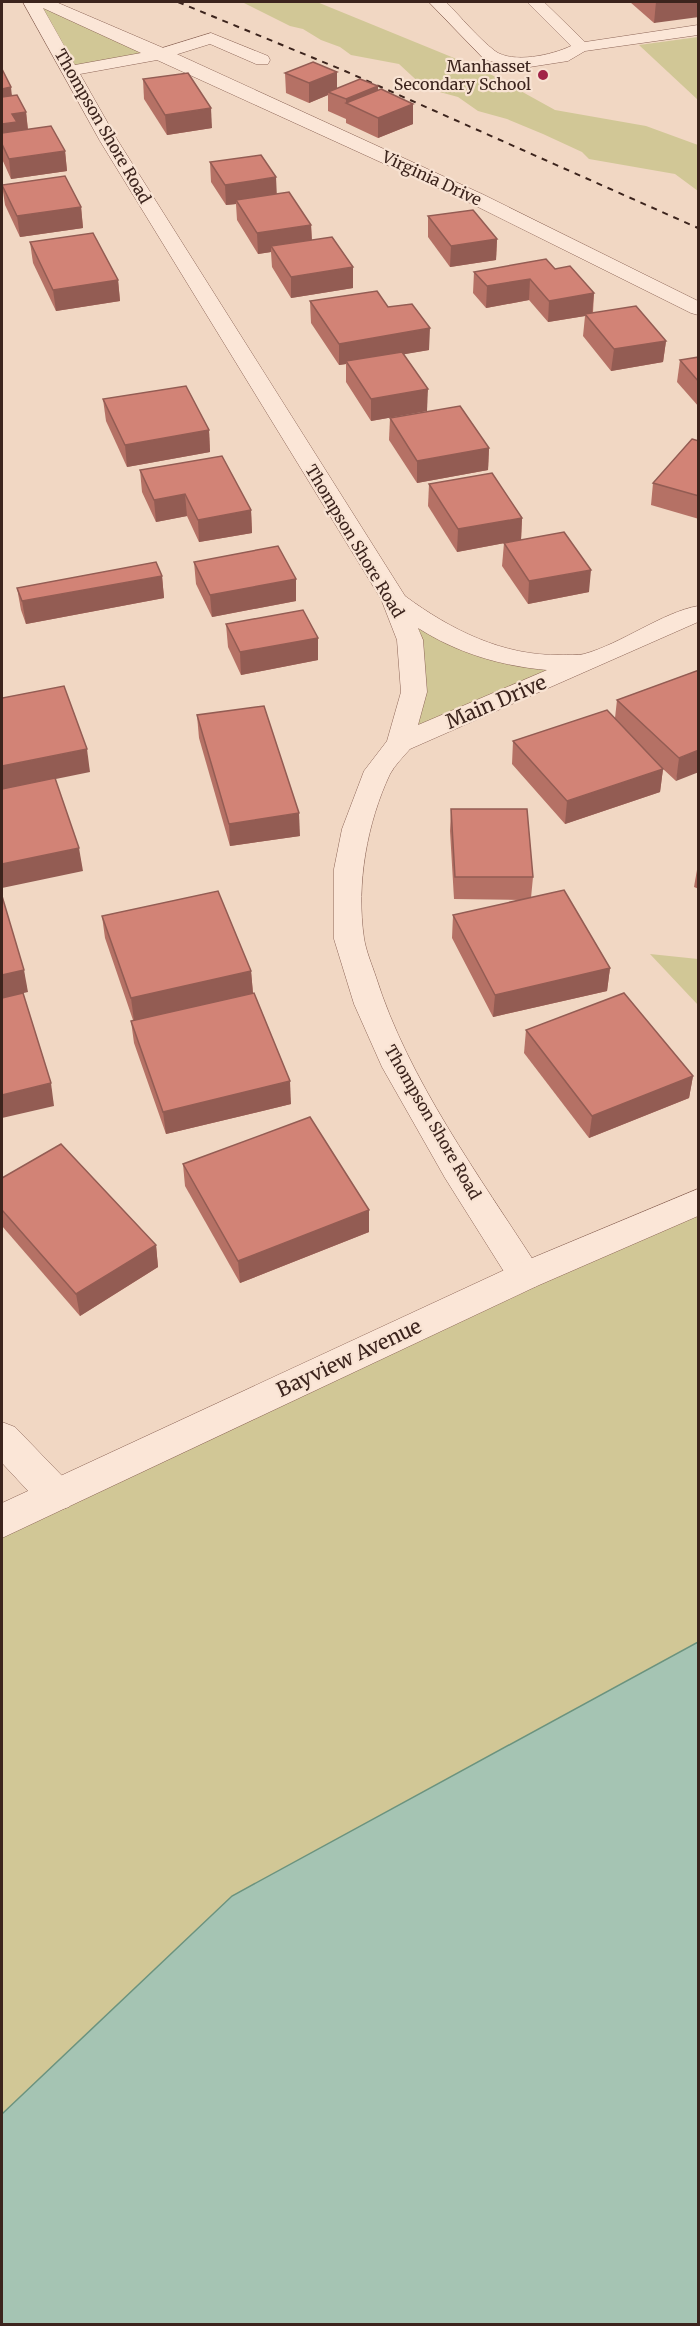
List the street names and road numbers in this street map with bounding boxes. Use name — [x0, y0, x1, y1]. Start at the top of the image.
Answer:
street label: Thompson Shore Road — [51, 45, 156, 207]
street label: Virginia Drive — [378, 146, 485, 210]
street label: Thompson Shore Road — [301, 461, 409, 621]
street label: Main Drive — [442, 669, 550, 734]
street label: Thompson Shore Road — [381, 1041, 486, 1203]
street label: Bayview Avenue — [272, 1313, 425, 1402]

